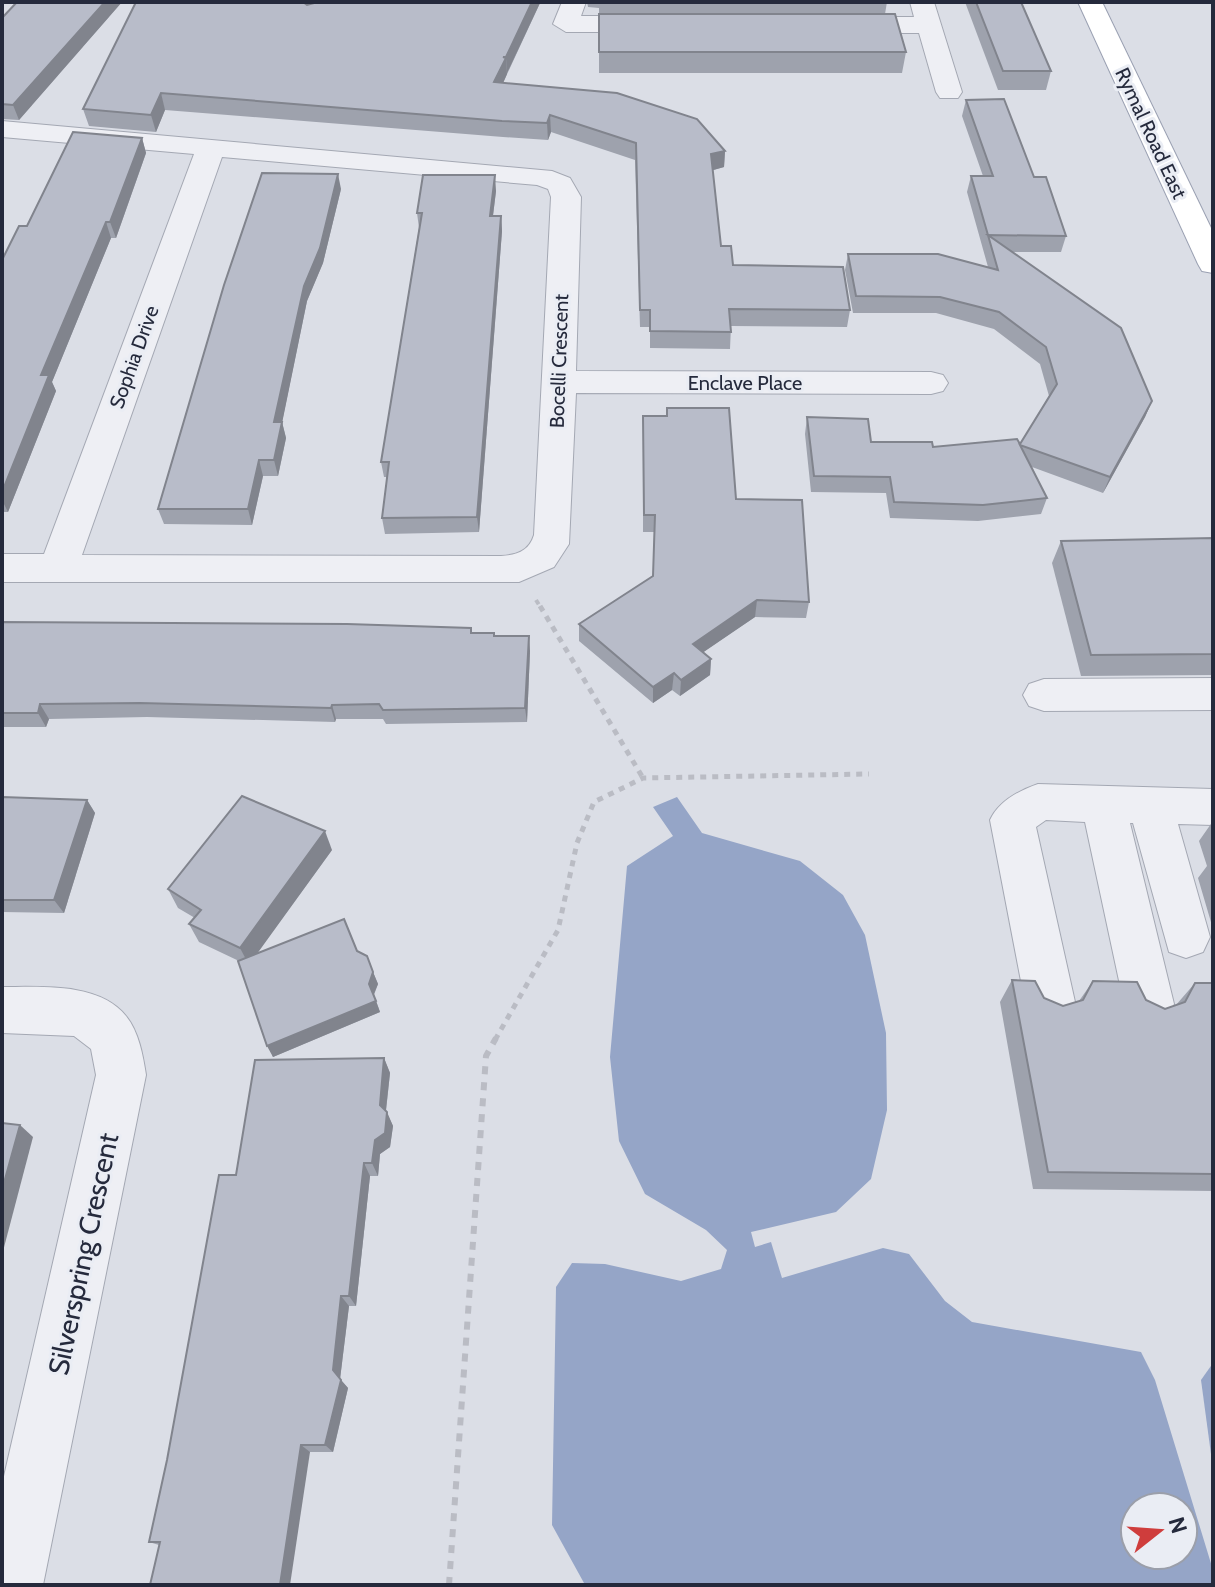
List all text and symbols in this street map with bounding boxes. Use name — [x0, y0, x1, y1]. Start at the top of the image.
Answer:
street label: Rymal Road East — [1110, 64, 1192, 203]
street label: Bocelli Crescent — [545, 293, 573, 428]
street label: Sophia Drive — [104, 302, 164, 412]
street label: Enclave Place — [688, 371, 802, 395]
street label: Silverspring Crescent — [41, 1130, 125, 1378]
north arrow — [1119, 1491, 1199, 1571]
text: N — [1162, 1514, 1193, 1537]

